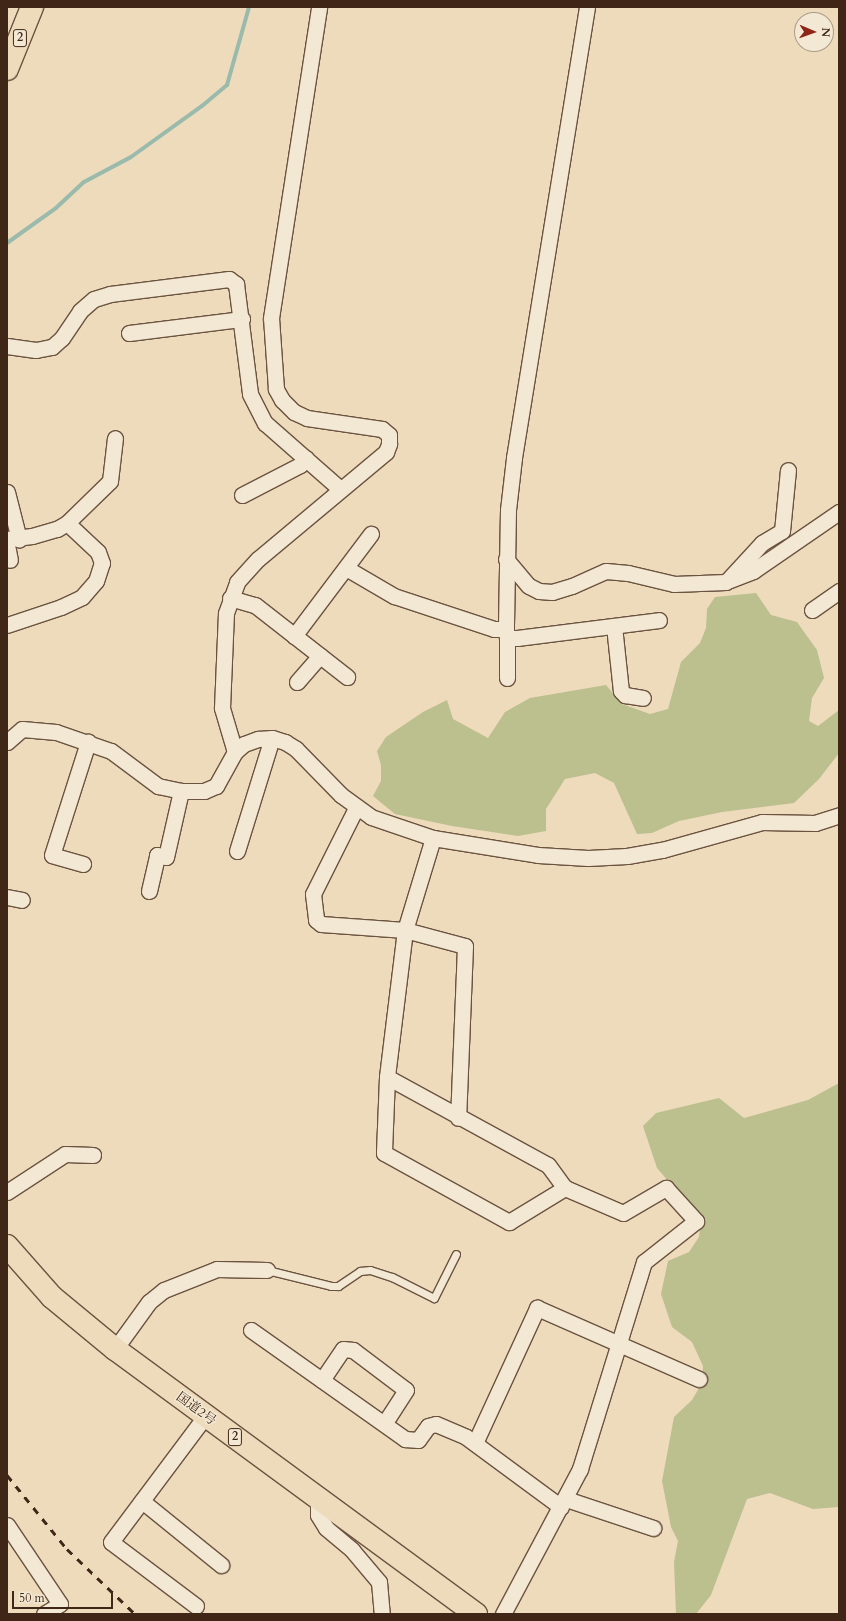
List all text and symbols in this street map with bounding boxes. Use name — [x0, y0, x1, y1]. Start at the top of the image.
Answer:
north arrow — [794, 12, 834, 52]
text: N — [818, 27, 833, 37]
road number: 2 — [12, 28, 28, 48]
street label: 国道2号 — [173, 1389, 219, 1429]
road number: 2 — [227, 1427, 243, 1447]
scale bar — [14, 1583, 115, 1609]
text: 50 m — [19, 1590, 45, 1606]

